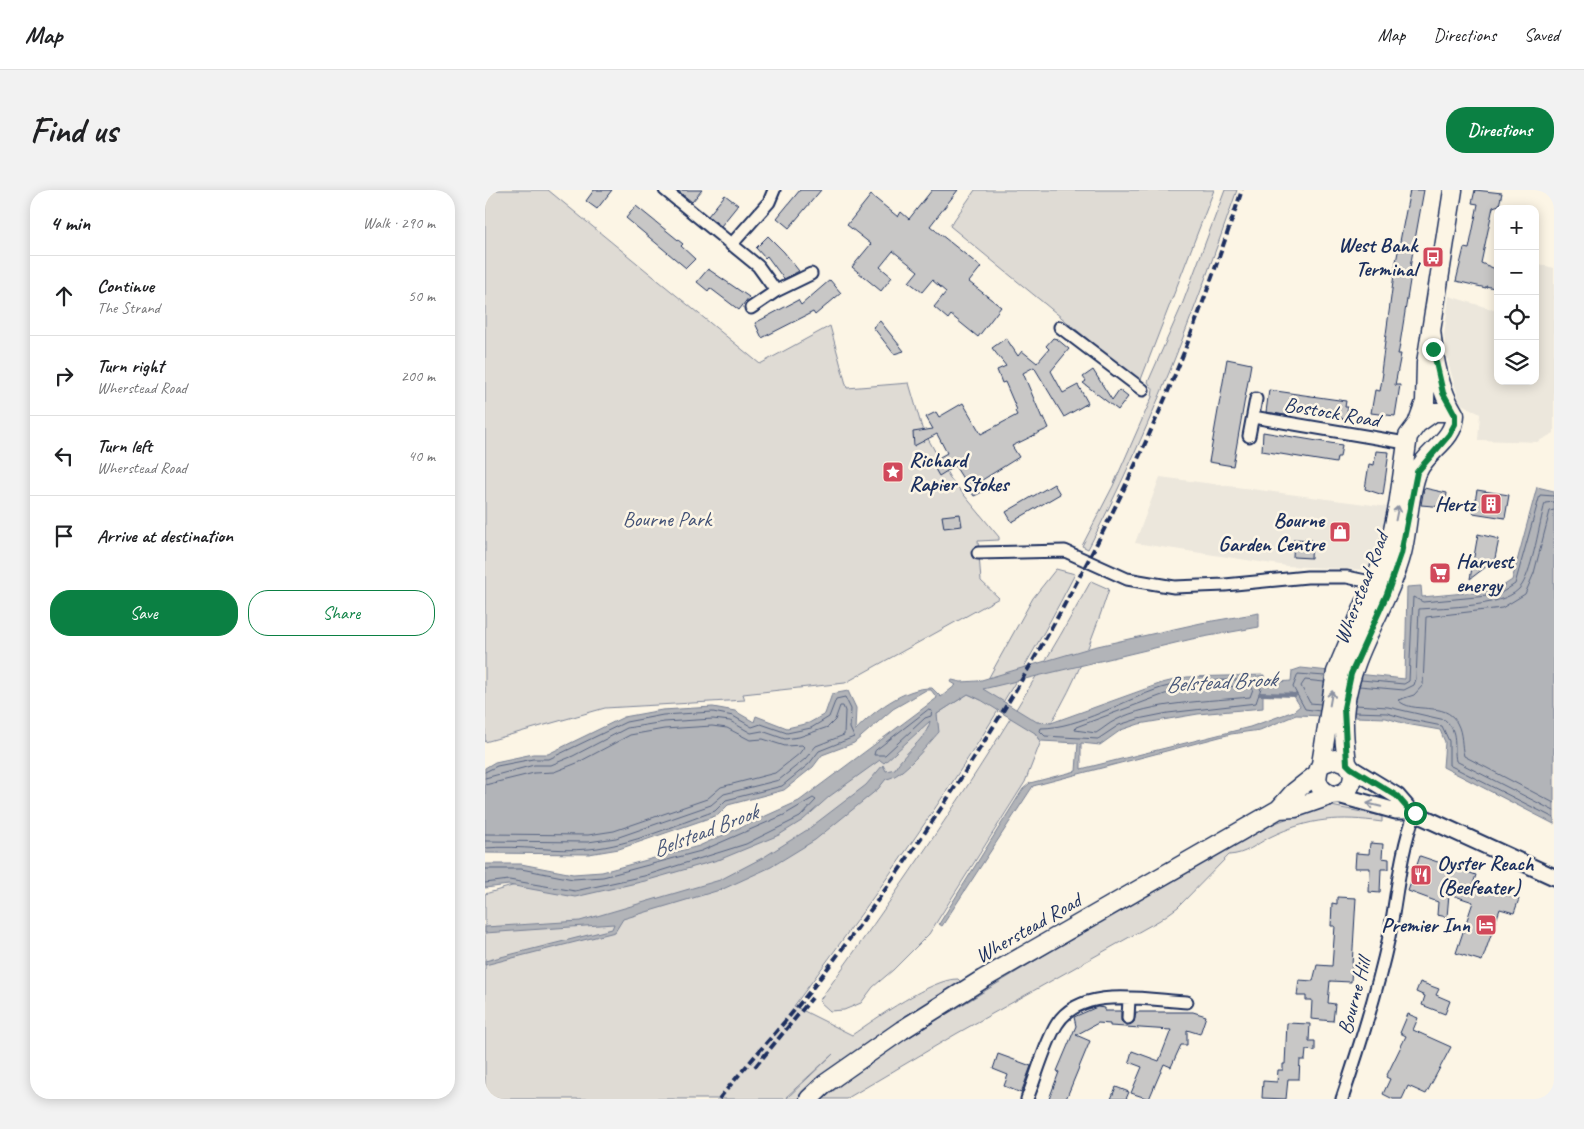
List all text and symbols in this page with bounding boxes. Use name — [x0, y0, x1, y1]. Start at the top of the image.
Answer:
text: Map — [25, 20, 62, 50]
text: Map — [1378, 24, 1405, 46]
text: Directions — [1433, 24, 1496, 46]
text: Saved — [1524, 24, 1559, 46]
button: Directions — [1446, 107, 1554, 153]
text: Find us — [30, 108, 117, 153]
map controls — [1494, 205, 1539, 385]
button: + — [1494, 205, 1539, 250]
text: 4 min — [50, 210, 90, 236]
text: Walk · 290 m — [363, 213, 435, 233]
place label: West Bank Terminal — [1338, 232, 1421, 282]
bus stop icon: West Bank Terminal — [1421, 245, 1445, 269]
button: − — [1494, 250, 1539, 295]
text: Continue — [97, 274, 154, 298]
icon: ahead — [50, 282, 78, 310]
text: 50 m — [408, 286, 435, 306]
button: locate — [1494, 295, 1539, 340]
text: The Strand — [97, 298, 160, 318]
route end — [1422, 338, 1445, 361]
button: layers — [1494, 340, 1539, 385]
text: Turn right — [97, 354, 164, 378]
icon: right — [50, 362, 78, 390]
text: 200 m — [401, 366, 435, 386]
text: Wherstead Road — [97, 378, 187, 398]
street label: Bostock Road — [1282, 391, 1385, 434]
text: Turn left — [97, 434, 152, 458]
icon: left — [50, 442, 78, 470]
text: 40 m — [408, 446, 435, 466]
place label: Richard Rapier Stokes — [909, 447, 1011, 497]
text: Wherstead Road — [97, 458, 187, 478]
place icon: Richard Rapier Stokes — [881, 460, 905, 484]
place label: Hertz — [1435, 491, 1476, 517]
building icon: Hertz — [1479, 492, 1503, 516]
one-way arrow — [1393, 505, 1402, 521]
park label: Bourne Park — [623, 506, 713, 532]
place label: Bourne Garden Centre — [1218, 507, 1326, 557]
shop icon: Bourne Garden Centre — [1328, 520, 1352, 544]
icon: arrive — [50, 522, 78, 550]
text: Arrive at destination — [97, 524, 233, 548]
street label: Wherstead Road — [1328, 526, 1395, 648]
place label: Harvest energy — [1456, 548, 1515, 598]
supermarket icon: Harvest energy — [1428, 561, 1452, 585]
button: Save — [50, 590, 238, 636]
button: Share — [248, 590, 435, 636]
water label: Belstead Brook — [1165, 665, 1281, 699]
one-way arrow — [1326, 691, 1336, 707]
water label: Belstead Brook — [648, 797, 765, 864]
one-way arrow — [1366, 800, 1382, 809]
route start — [1404, 802, 1427, 825]
place label: Oyster Reach (Beefeater) — [1437, 850, 1535, 900]
restaurant icon: Oyster Reach (Beefeater) — [1409, 863, 1433, 887]
street label: Wherstead Road — [970, 886, 1088, 969]
place label: Premier Inn — [1381, 912, 1470, 938]
hotel icon: Premier Inn — [1474, 913, 1498, 937]
street label: Bourne Hill — [1331, 952, 1378, 1037]

